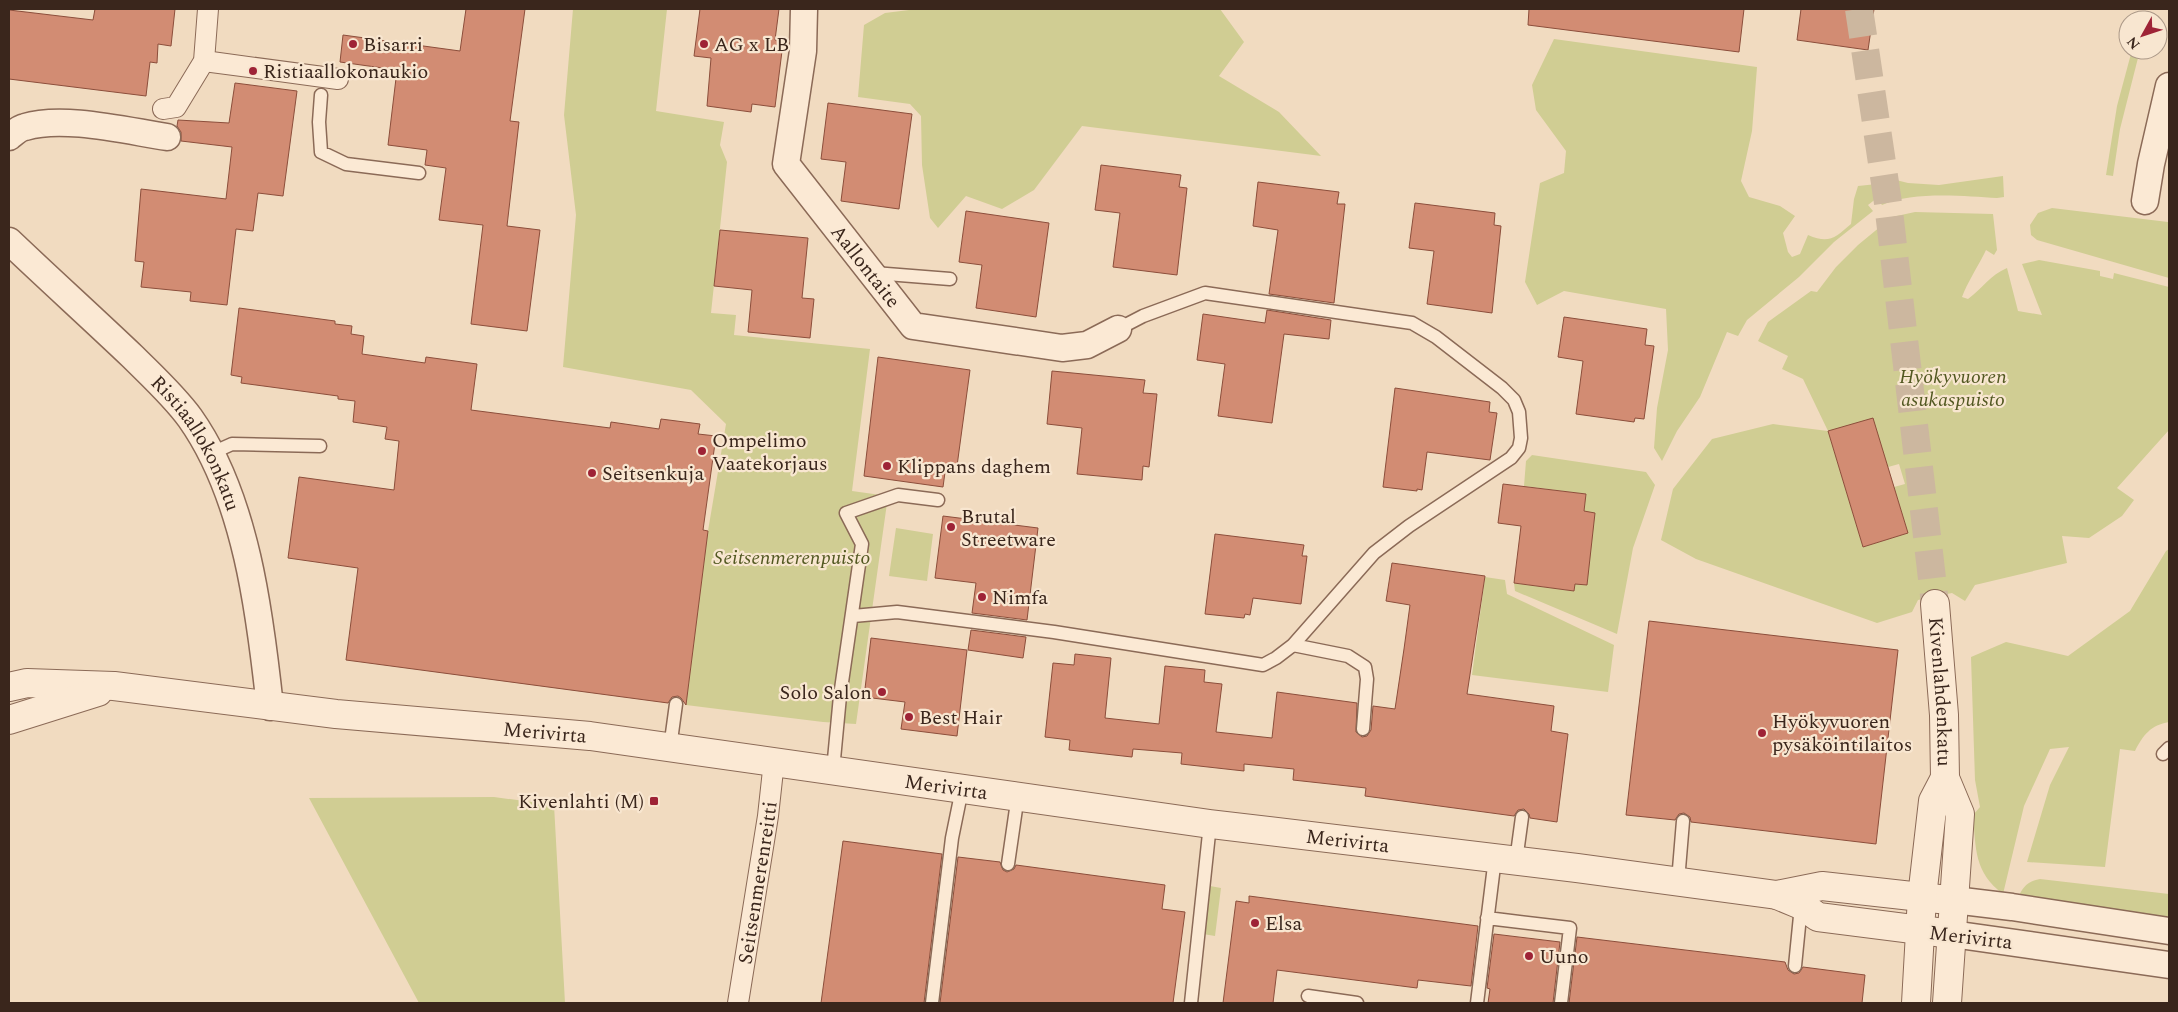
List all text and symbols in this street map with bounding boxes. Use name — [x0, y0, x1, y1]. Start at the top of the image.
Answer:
north arrow — [2118, 10, 2168, 60]
place label: Bisarri — [363, 30, 423, 60]
place label: AG x LB — [714, 30, 789, 60]
text: N — [2122, 32, 2145, 54]
marker: Bisarri — [347, 38, 359, 50]
marker: AG x LB — [698, 38, 710, 50]
place label: Ristiaallokonaukio — [263, 57, 428, 87]
marker: Ristiaallokonaukio — [247, 65, 259, 77]
street label: Aallontaite — [823, 219, 907, 315]
park label: Hyökyvuoren asukaspuisto — [1899, 362, 2007, 415]
street label: Ristiaallokonkatu — [143, 368, 248, 515]
place label: Ompelimo Vaatekorjaus — [712, 426, 828, 479]
marker: Ompelimo Vaatekorjaus — [696, 445, 708, 457]
place label: Klippans daghem — [897, 452, 1051, 482]
place label: Seitsenkuja — [602, 459, 704, 489]
marker: Klippans daghem — [881, 460, 893, 472]
marker: Seitsenkuja — [586, 467, 598, 479]
place label: Brutal Streetware — [961, 502, 1056, 555]
marker: Brutal Streetware — [945, 521, 957, 533]
park label: Seitsenmerenpuisto — [714, 543, 870, 573]
place label: Nimfa — [992, 583, 1048, 613]
marker: Nimfa — [976, 591, 988, 603]
street label: Kivenlahdenkatu — [1920, 616, 1959, 767]
place label: Solo Salon — [779, 678, 872, 708]
marker: Solo Salon — [876, 686, 888, 698]
place label: Best Hair — [919, 703, 1003, 733]
place label: Hyökyvuoren pysäköintilaitos — [1772, 707, 1913, 760]
marker: Best Hair — [903, 711, 915, 723]
street label: Merivirta — [502, 715, 588, 752]
marker: Hyökyvuoren pysäköintilaitos — [1756, 727, 1768, 739]
street label: Merivirta — [902, 767, 990, 808]
place label: Kivenlahti (M) — [518, 787, 644, 817]
marker: Kivenlahti (M) — [648, 795, 660, 807]
street label: Seitsenmerenreitti — [730, 800, 786, 966]
street label: Merivirta — [1304, 822, 1391, 861]
place label: Elsa — [1265, 909, 1303, 939]
marker: Elsa — [1249, 917, 1261, 929]
street label: Merivirta — [1927, 918, 2014, 958]
place label: Uuno — [1539, 942, 1589, 972]
marker: Uuno — [1523, 950, 1535, 962]

